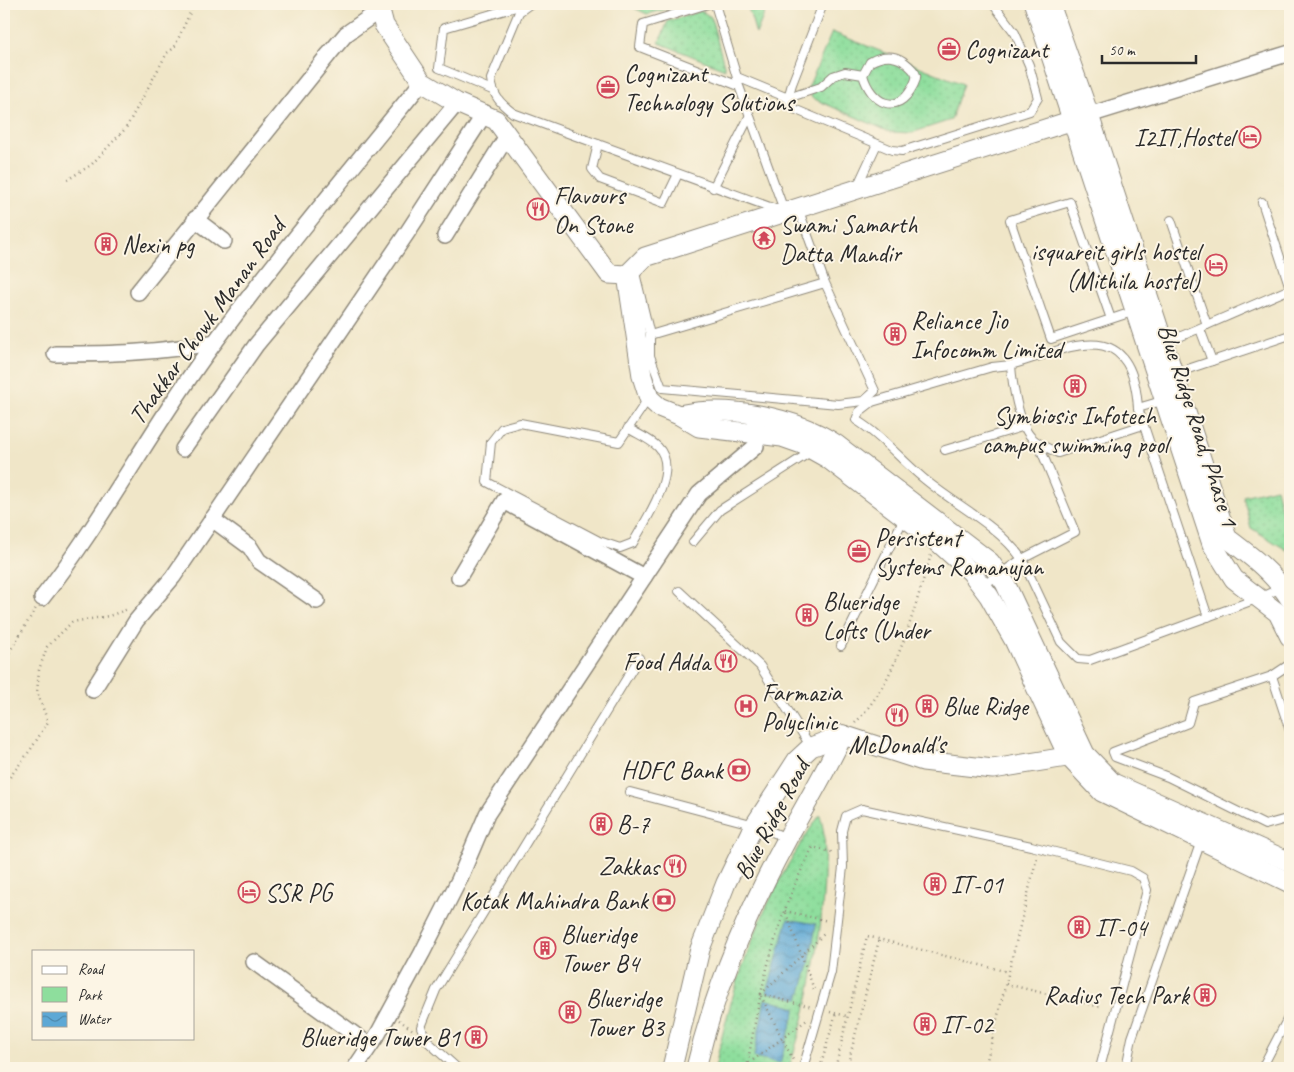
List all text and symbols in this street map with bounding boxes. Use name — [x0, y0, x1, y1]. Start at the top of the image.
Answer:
scale bar — [1102, 32, 1195, 64]
place label: Cognizant — [965, 34, 1051, 66]
office icon: Cognizant — [937, 37, 961, 61]
text: 50 m — [1109, 41, 1136, 60]
place label: Cognizant Technology Solutions — [624, 58, 796, 119]
office icon: Cognizant Technology Solutions — [596, 75, 620, 99]
place label: I2IT,Hostel — [1134, 122, 1239, 154]
hotel icon: I2IT,Hostel — [1238, 125, 1262, 149]
place label: Flavours On Stone — [554, 180, 634, 241]
restaurant icon: Flavours On Stone — [526, 197, 550, 221]
street label: Thakkar Chowk Manan Road — [121, 209, 295, 431]
place label: Swami Samarth Datta Mandir — [780, 209, 918, 270]
temple icon: Swami Samarth Datta Mandir — [752, 226, 776, 250]
place label: Nexin pg — [122, 229, 195, 261]
building icon: Nexin pg — [94, 232, 118, 256]
place label: isquareit girls hostel (Mithila hostel) — [1031, 236, 1205, 297]
hotel icon: isquareit girls hostel (Mithila hostel) — [1204, 253, 1228, 277]
place label: Reliance Jio Infocomm Limited — [911, 305, 1066, 366]
street label: Blue Ridge Road, Phase 1 — [1150, 320, 1246, 532]
building icon: Reliance Jio Infocomm Limited — [883, 322, 907, 346]
building icon: Symbiosis Infotech campus swimming pool — [1063, 374, 1087, 398]
place label: Symbiosis Infotech campus swimming pool — [982, 400, 1173, 461]
place label: Persistent Systems Ramanujan — [875, 522, 1045, 583]
office icon: Persistent Systems Ramanujan — [847, 539, 871, 563]
place label: Blueridge Lofts (Under — [823, 586, 932, 647]
building icon: Blueridge Lofts (Under — [795, 603, 819, 627]
place label: Food Adda — [623, 646, 713, 678]
restaurant icon: Food Adda — [714, 649, 738, 673]
place label: Farmazia Polyclinic — [762, 677, 843, 738]
place label: Blue Ridge — [943, 691, 1030, 723]
hospital icon: Farmazia Polyclinic — [734, 694, 758, 718]
building icon: Blue Ridge — [915, 694, 939, 718]
restaurant icon: McDonald's — [885, 703, 909, 727]
place label: McDonald's — [849, 729, 948, 761]
street label: Blue Ridge Road — [727, 750, 819, 885]
place label: HDFC Bank — [621, 755, 725, 787]
bank icon: HDFC Bank — [727, 758, 751, 782]
place label: B-7 — [617, 809, 651, 841]
building icon: B-7 — [589, 812, 613, 836]
place label: Zakkas — [599, 851, 661, 883]
restaurant icon: Zakkas — [663, 854, 687, 878]
place label: IT-01 — [951, 869, 1005, 901]
building icon: IT-01 — [923, 872, 947, 896]
place label: SSR PG — [265, 877, 334, 909]
hotel icon: SSR PG — [237, 880, 261, 904]
place label: Kotak Mahindra Bank — [460, 885, 650, 917]
bank icon: Kotak Mahindra Bank — [652, 888, 676, 912]
place label: IT-04 — [1095, 912, 1150, 944]
building icon: IT-04 — [1067, 915, 1091, 939]
place label: Blueridge Tower B4 — [561, 919, 642, 980]
building icon: Blueridge Tower B4 — [533, 936, 557, 960]
legend — [32, 950, 195, 1040]
text: Road — [78, 960, 105, 979]
place label: Radius Tech Park — [1044, 980, 1191, 1012]
place label: Blueridge Tower B3 — [586, 983, 666, 1044]
building icon: Radius Tech Park — [1193, 983, 1217, 1007]
text: Park — [78, 986, 103, 1005]
building icon: Blueridge Tower B3 — [558, 1000, 582, 1024]
place label: IT-02 — [941, 1009, 995, 1041]
text: Water — [78, 1010, 112, 1029]
building icon: IT-02 — [913, 1012, 937, 1036]
place label: Blueridge Tower B1 — [300, 1022, 462, 1054]
building icon: Blueridge Tower B1 — [464, 1025, 488, 1049]

